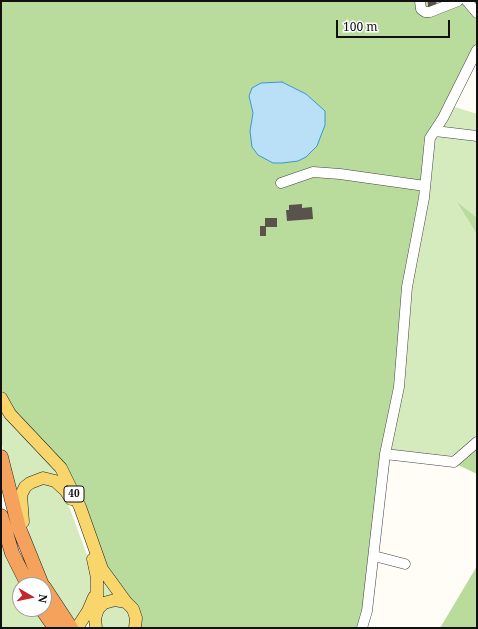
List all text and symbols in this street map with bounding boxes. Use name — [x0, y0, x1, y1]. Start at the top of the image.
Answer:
scale bar — [338, 12, 452, 38]
text: 100 m — [343, 18, 378, 35]
road number: 40 — [64, 486, 84, 502]
north arrow — [12, 577, 52, 617]
text: N — [35, 593, 51, 604]

